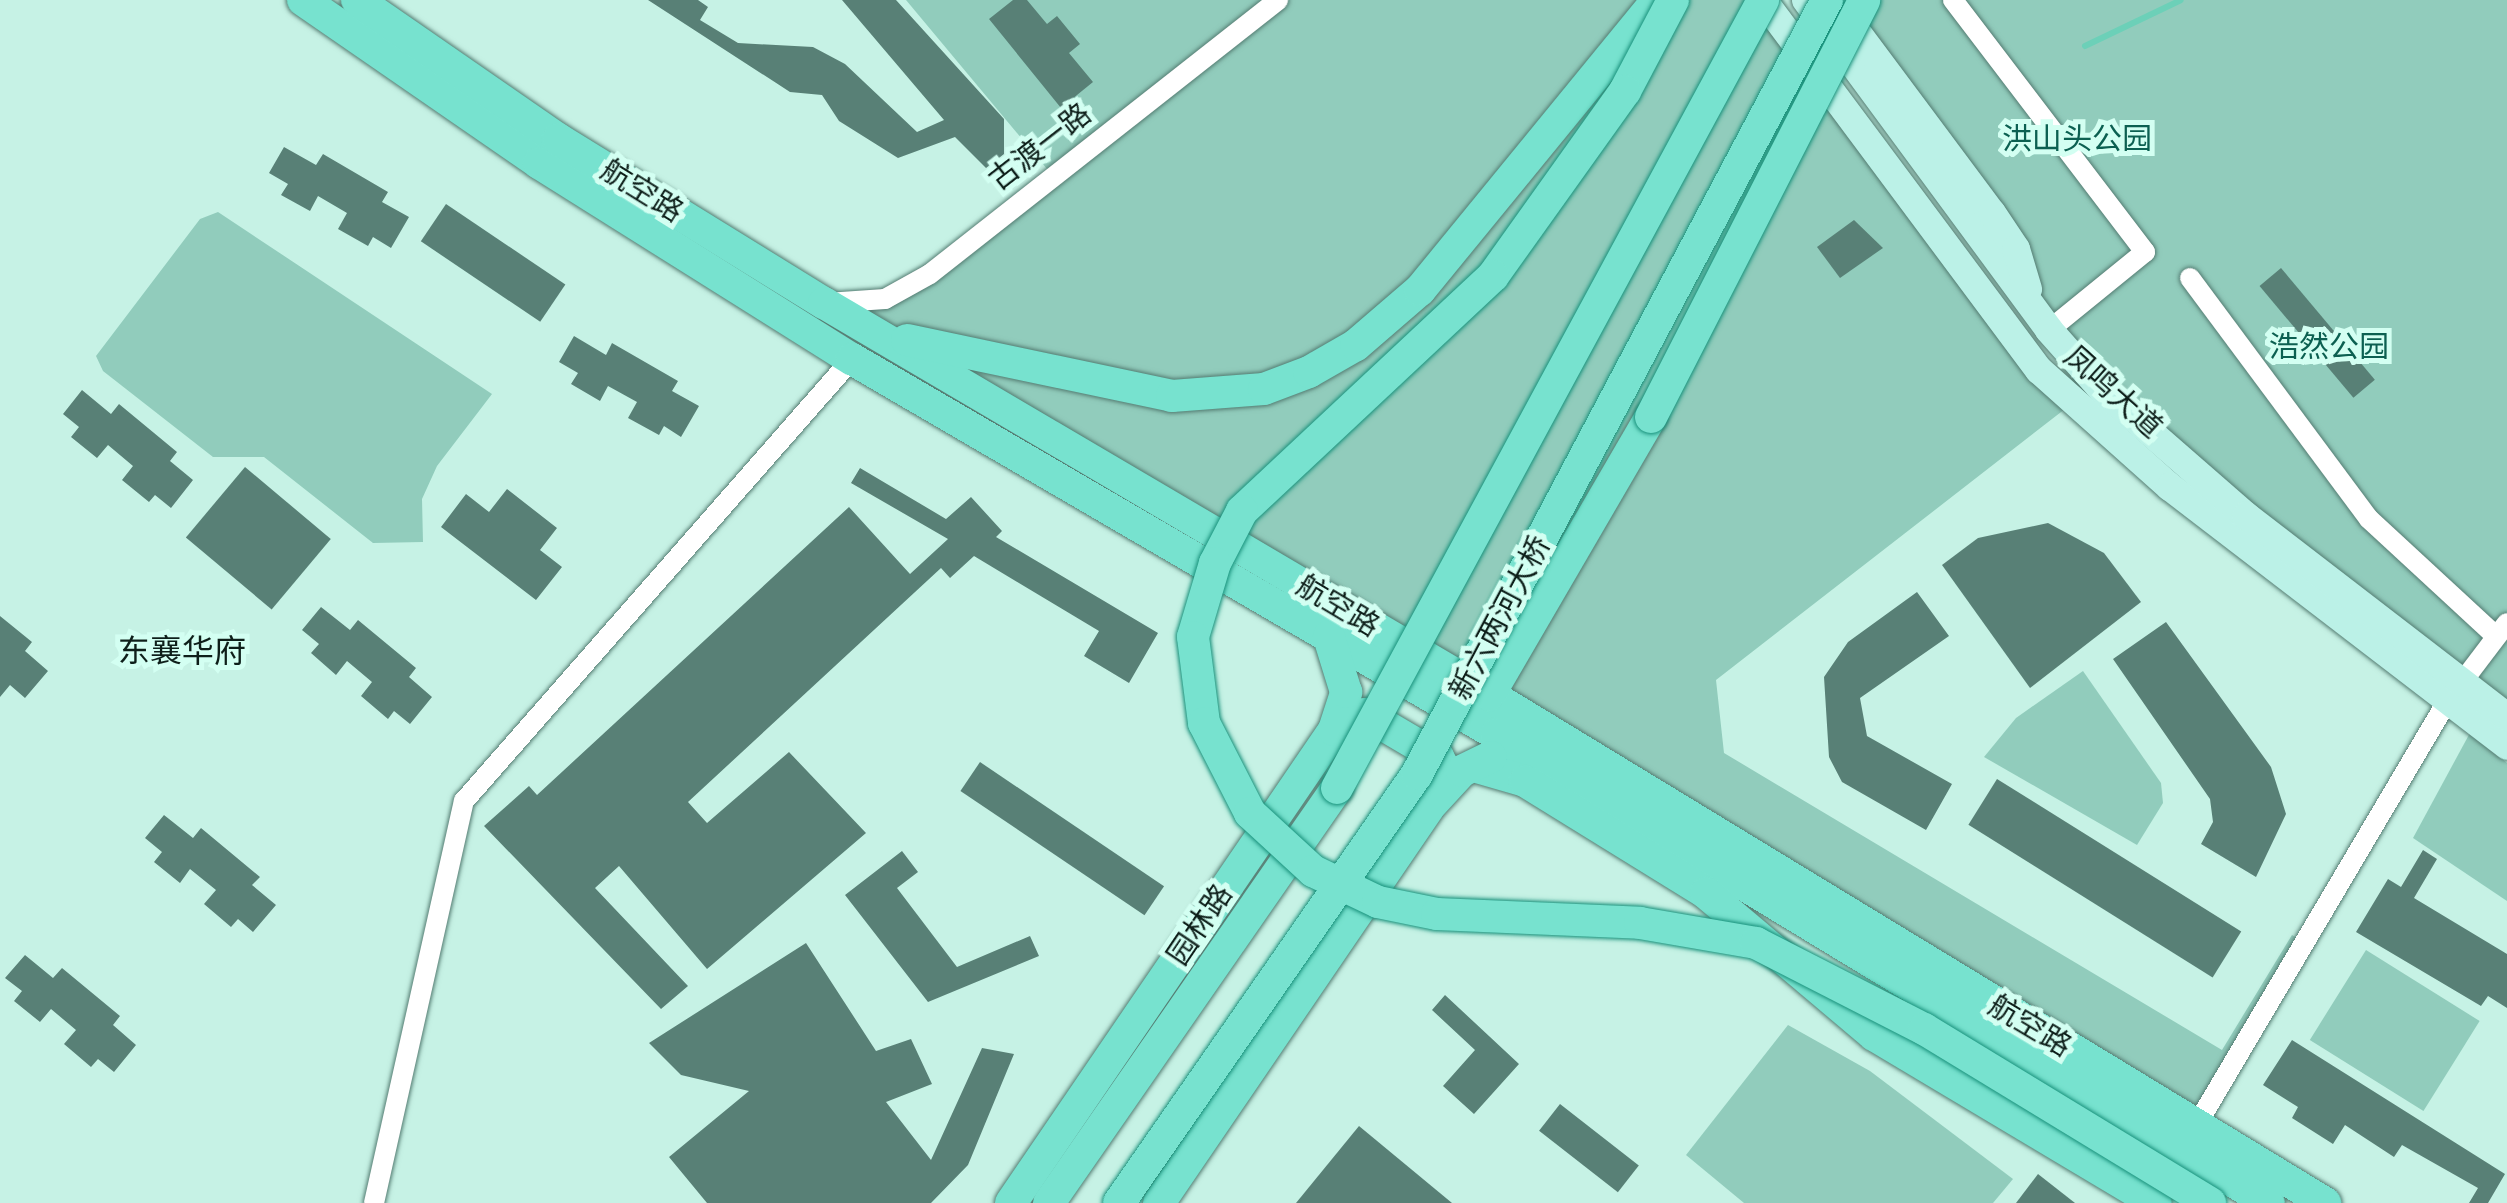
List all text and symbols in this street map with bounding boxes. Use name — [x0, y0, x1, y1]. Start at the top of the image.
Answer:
street label: 古渡一路 — [982, 96, 1098, 198]
park label: 洪山头公园 — [2002, 121, 2152, 157]
street label: 航空路 — [594, 152, 690, 230]
park label: 浩然公园 — [2269, 329, 2389, 365]
street label: 凤鸣大道 — [2056, 338, 2170, 446]
street label: 新六两河大桥 — [1442, 530, 1558, 706]
street label: 航空路 — [1290, 567, 1386, 645]
district label: 东襄华府 — [118, 632, 246, 670]
street label: 园林路 — [1160, 878, 1240, 972]
street label: 航空路 — [1982, 987, 2078, 1065]

